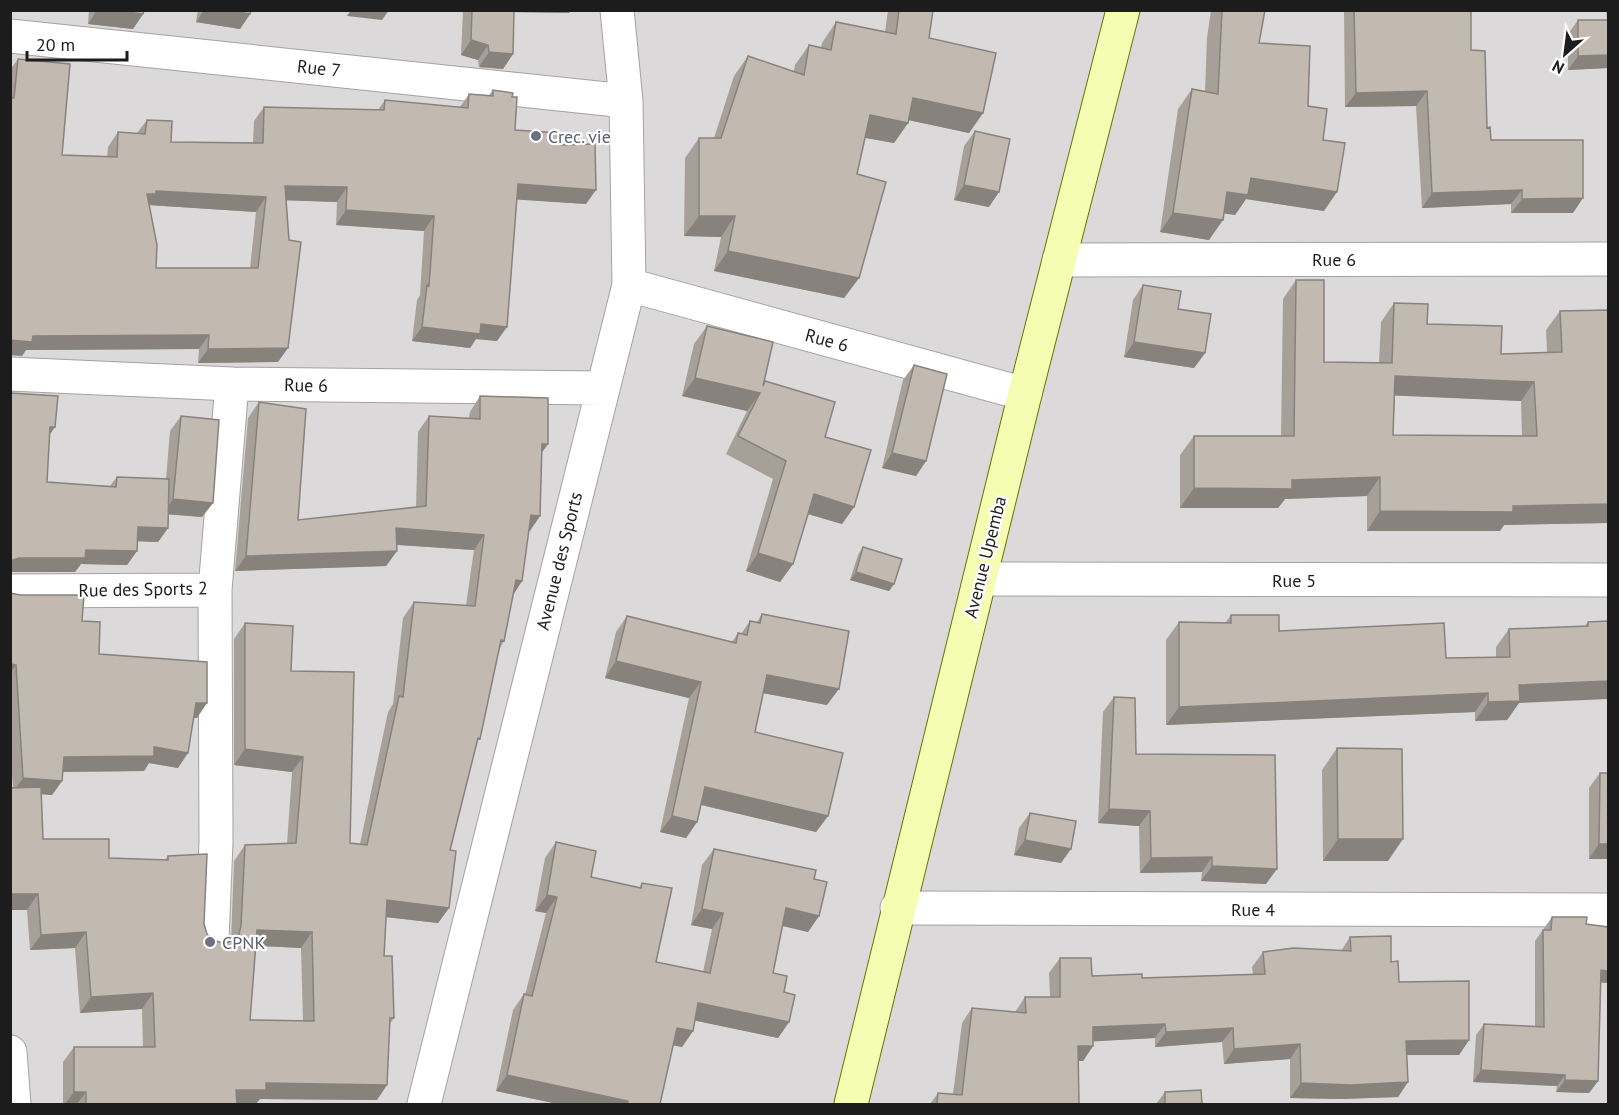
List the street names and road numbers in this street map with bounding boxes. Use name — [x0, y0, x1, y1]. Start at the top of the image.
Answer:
street label: Rue 7 — [296, 54, 342, 82]
street label: Rue 6 — [1312, 248, 1356, 271]
street label: Rue 6 — [803, 323, 851, 357]
street label: Rue 6 — [284, 373, 328, 397]
street label: Avenue des Sports — [531, 490, 587, 632]
street label: Avenue Upemba — [959, 494, 1011, 620]
street label: Rue 5 — [1272, 569, 1316, 592]
street label: Rue des Sports 2 — [78, 576, 208, 602]
street label: Rue 4 — [1231, 898, 1275, 921]

